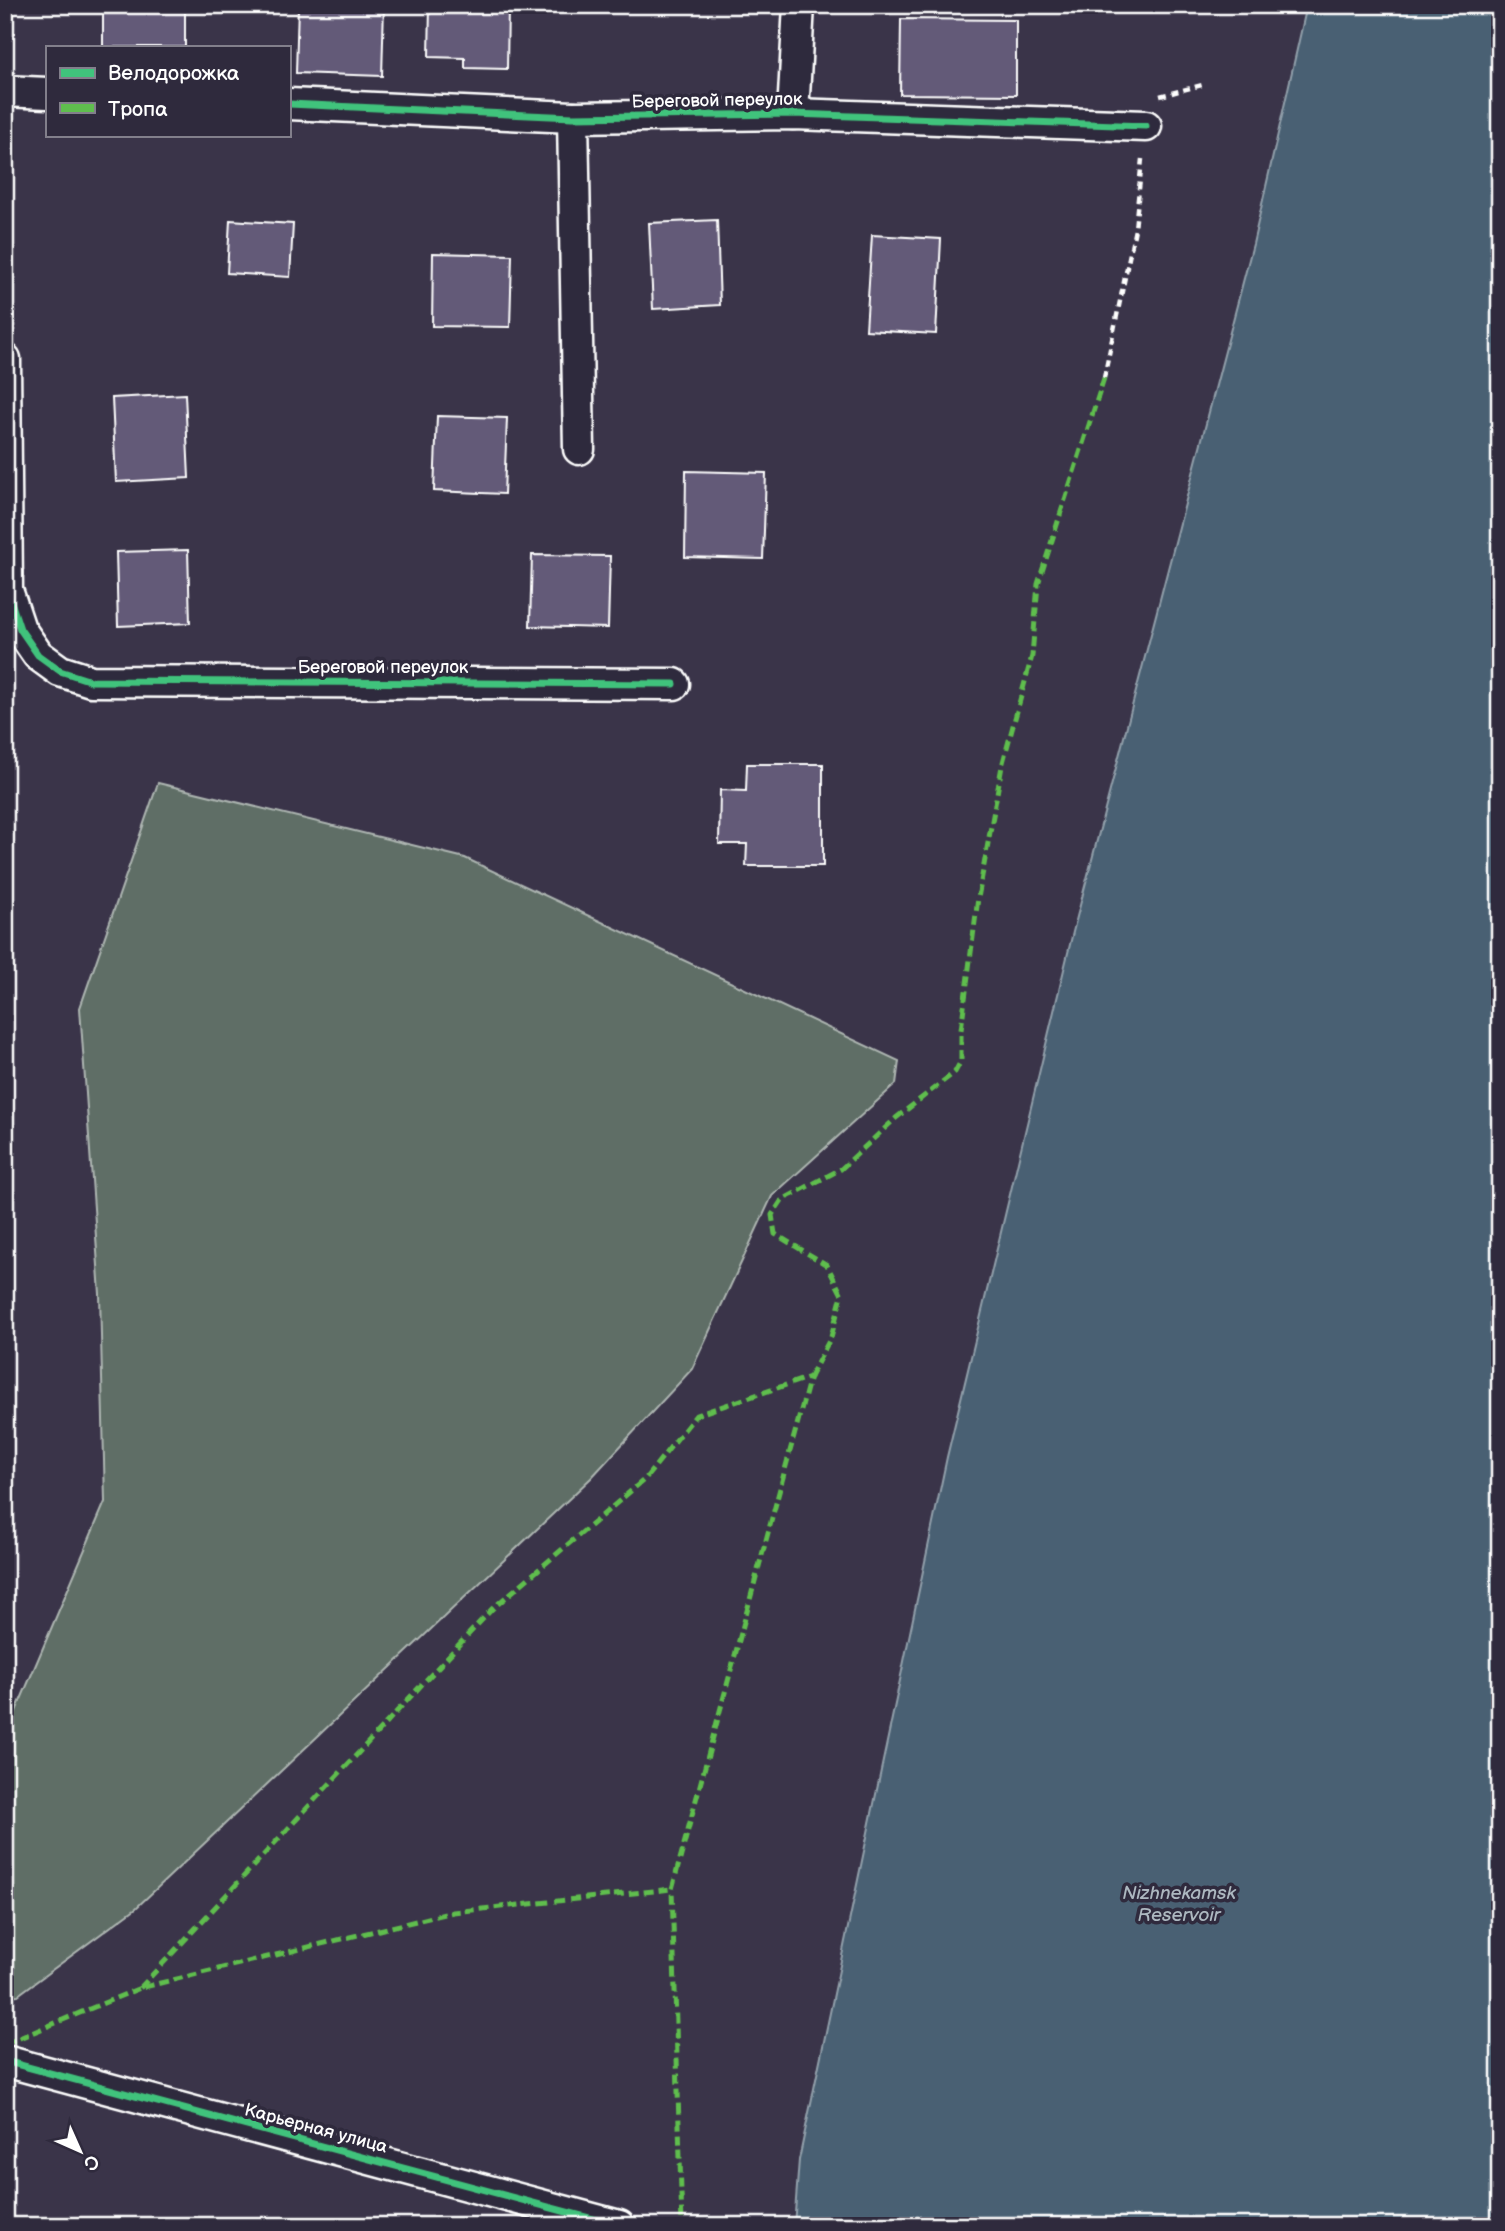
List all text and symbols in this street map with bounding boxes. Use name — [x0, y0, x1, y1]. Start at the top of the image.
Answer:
legend — [46, 46, 290, 136]
text: Велодорожка — [108, 61, 240, 86]
street label: Береговой переулок — [631, 89, 803, 112]
text: Тропа — [108, 97, 168, 122]
street label: Береговой переулок — [298, 657, 469, 678]
water label: Nizhnekamsk Reservoir — [1122, 1882, 1237, 1927]
street label: Карьерная улица — [242, 2099, 390, 2158]
north arrow — [46, 2116, 116, 2186]
text: С — [78, 2149, 104, 2175]

